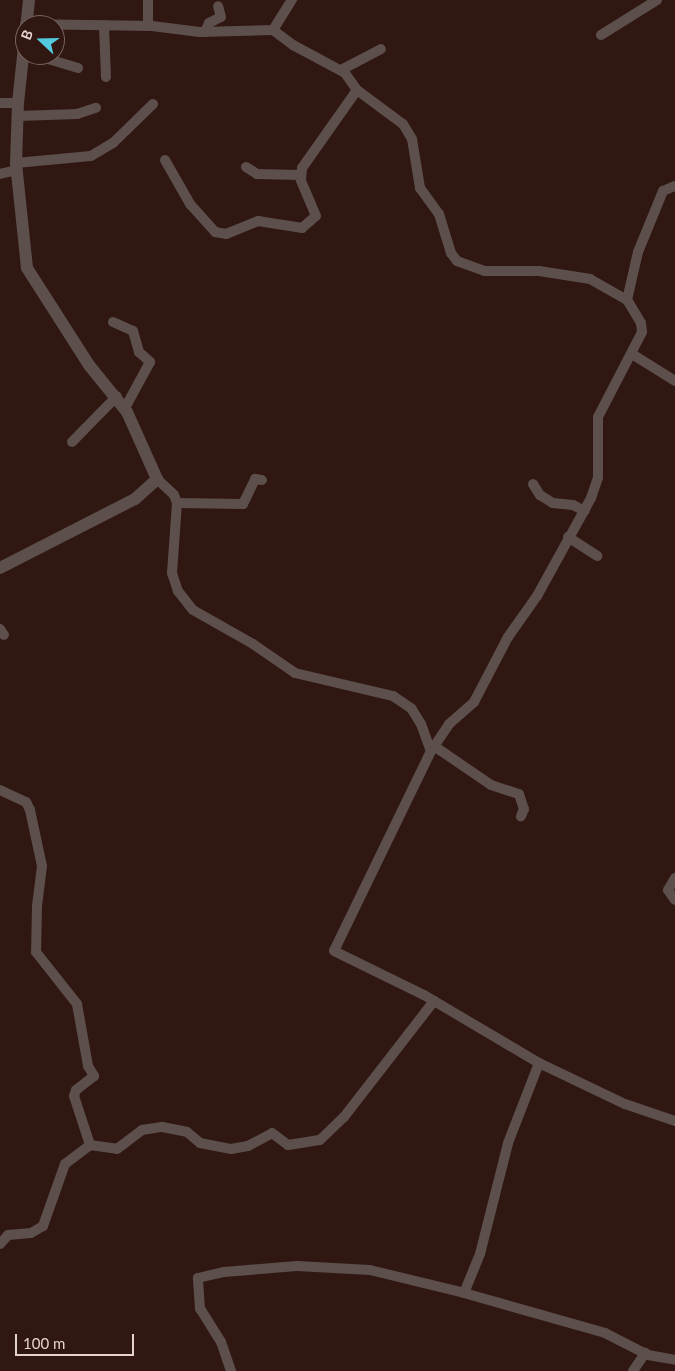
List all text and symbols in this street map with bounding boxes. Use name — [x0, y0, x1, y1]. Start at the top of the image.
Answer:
north arrow — [15, 15, 65, 65]
text: B — [17, 27, 36, 42]
scale bar — [18, 1324, 136, 1356]
text: 100 m — [23, 1334, 65, 1352]

